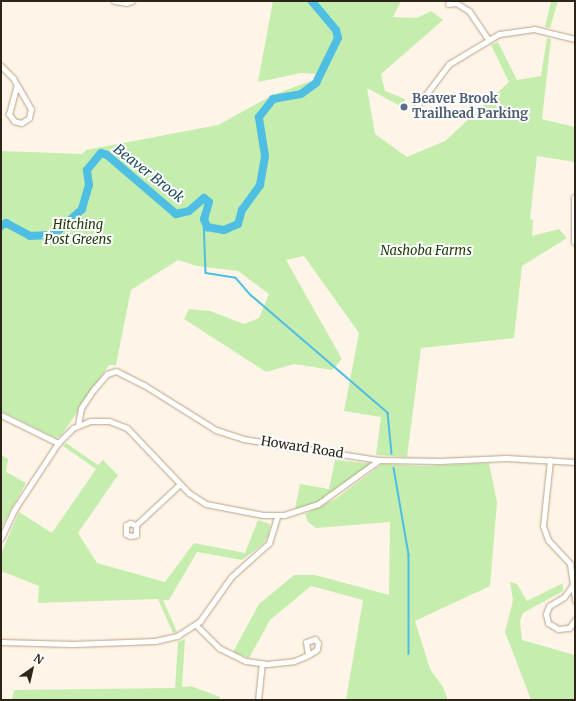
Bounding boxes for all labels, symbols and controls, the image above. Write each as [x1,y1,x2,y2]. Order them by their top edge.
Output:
place label: Beaver Brook Trailhead Parking [412,92,528,123]
marker: Beaver Brook Trailhead Parking [399,102,409,112]
water label: Beaver Brook [110,140,188,206]
park label: Hitching Post Greens [44,218,112,249]
park label: Nashoba Farms [380,243,472,259]
street label: Howard Road [259,434,345,462]
north arrow [12,649,52,689]
text: N [31,651,46,667]

